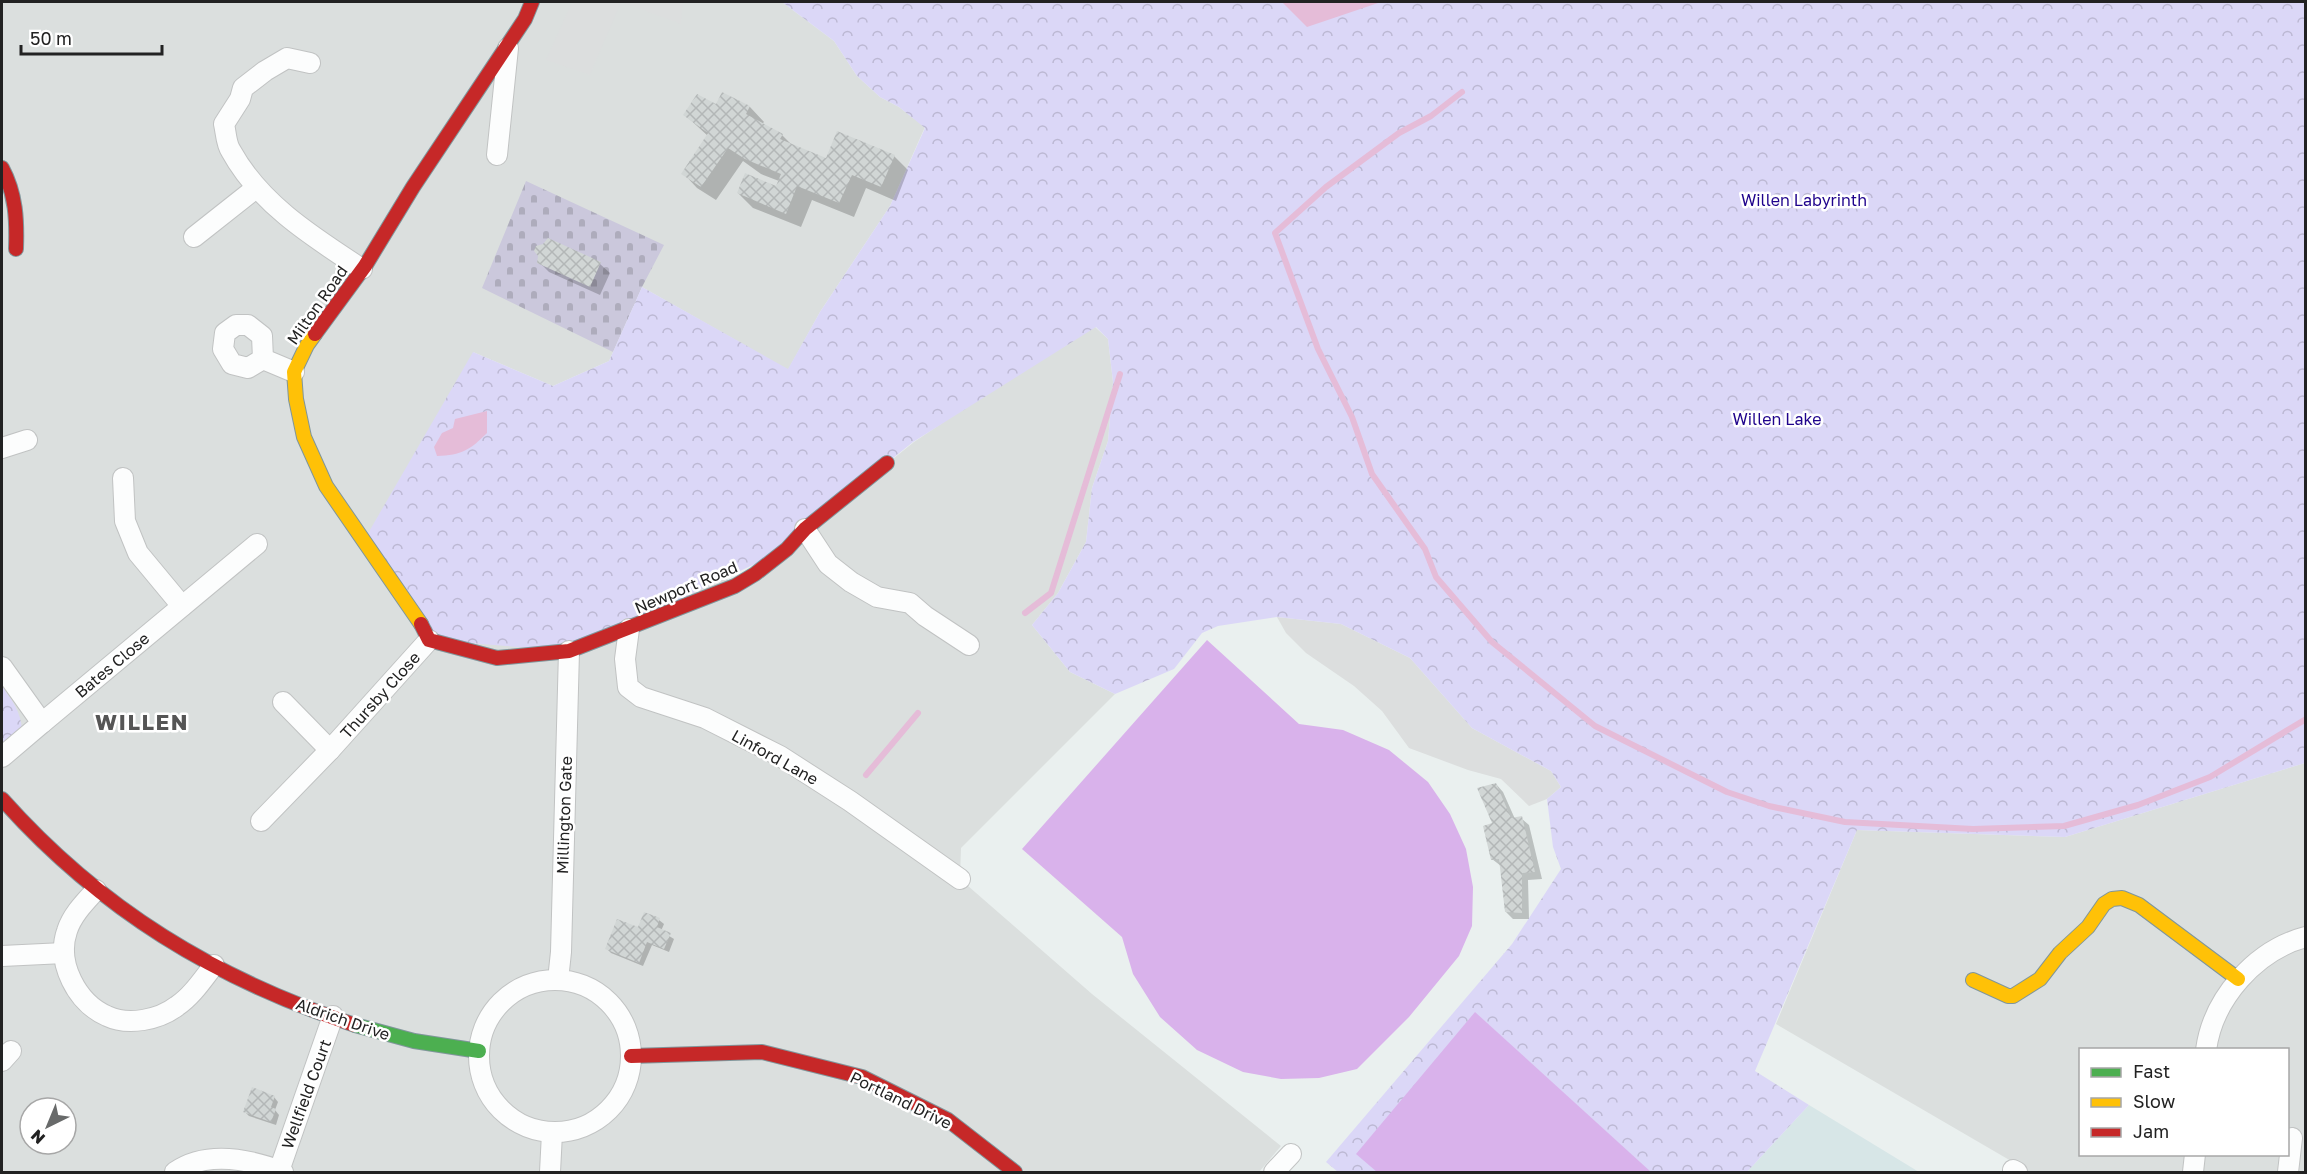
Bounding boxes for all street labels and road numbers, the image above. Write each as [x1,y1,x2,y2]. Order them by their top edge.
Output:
street label: Milton Road [282,262,352,348]
street label: Newport Road [632,556,740,618]
street label: Bates Close [71,628,153,702]
street label: Thursby Close [336,647,424,743]
street label: Linford Lane [728,725,822,789]
street label: Millington Gate [552,756,576,874]
street label: Aldrich Drive [293,994,393,1044]
street label: Wellfield Court [277,1036,335,1152]
street label: Portland Drive [847,1067,955,1133]

